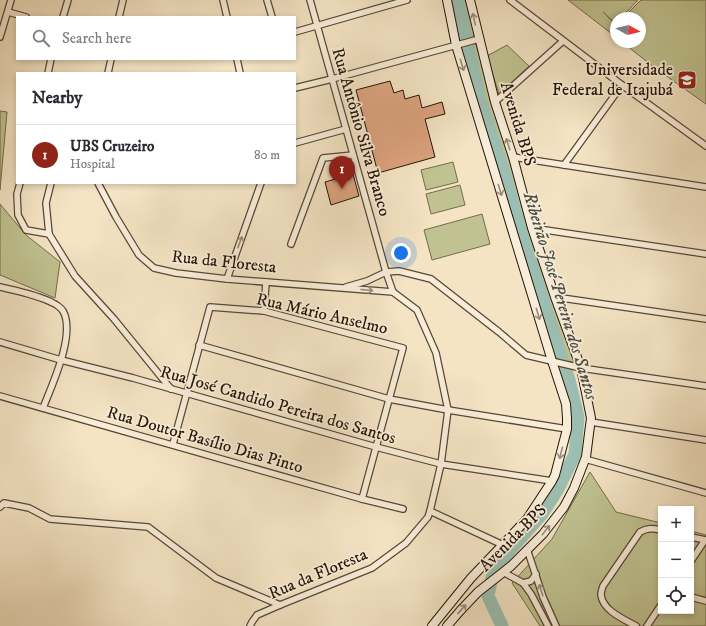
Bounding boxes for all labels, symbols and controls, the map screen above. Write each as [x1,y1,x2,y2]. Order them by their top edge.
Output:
one-way arrow [470,12,477,25]
north arrow [610,12,646,48]
search box [16,16,296,60]
icon: search [30,27,52,49]
text: Search here [62,29,131,48]
street label: Rua Antônio Silva Branco [326,45,396,219]
one-way arrow [459,58,466,71]
place label: Universidade Federal de Itajubá [552,59,674,101]
school or university icon: Universidade Federal de Itajubá [676,69,698,91]
street label: Avenida BPS [495,79,541,169]
text: Nearby [32,87,82,109]
text: UBS Cruzeiro [70,137,154,156]
one-way arrow [504,138,511,151]
text: 1 [43,147,47,163]
text: 80 m [254,147,280,163]
text: Hospital [70,156,115,172]
pin: 1 [329,156,355,189]
one-way arrow [497,183,504,196]
water label: Ribeirão José Pereira dos Santos [518,188,602,403]
one-way arrow [237,236,244,249]
your location [391,243,411,263]
street label: Rua da Floresta [171,246,278,279]
one-way arrow [360,287,373,294]
street label: Rua Mário Anselmo [254,288,390,340]
one-way arrow [535,307,542,320]
street label: Rua José Candido Pereira dos Santos [158,361,399,449]
street label: Rua Doutor Basílio Dias Pinto [104,401,306,479]
one-way arrow [557,446,564,459]
street label: Avenida BPS [474,499,552,577]
map controls [658,506,694,614]
button: + [658,506,694,542]
one-way arrow [541,524,550,535]
button: − [658,542,694,578]
street label: Rua da Floresta [265,543,371,605]
button: locate [658,578,694,614]
one-way arrow [537,584,544,597]
one-way arrow [457,604,467,614]

